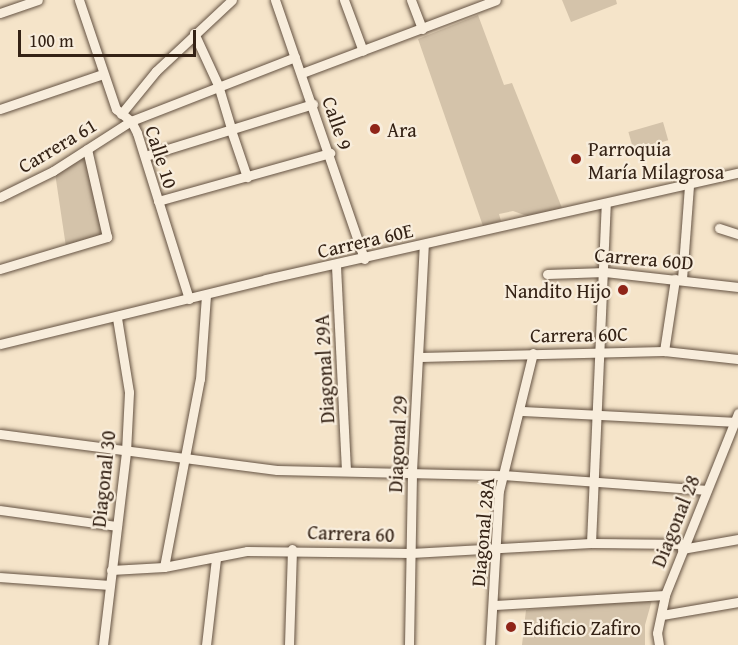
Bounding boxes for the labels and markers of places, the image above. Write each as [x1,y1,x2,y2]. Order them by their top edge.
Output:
place label: Ara [387,117,417,141]
marker: Ara [368,122,382,136]
place label: Parroquia María Milagrosa [588,136,724,183]
marker: Parroquia María Milagrosa [569,152,583,166]
place label: Nandito Hijo [505,278,611,302]
marker: Nandito Hijo [616,283,630,297]
place label: Edificio Zafiro [523,615,641,639]
marker: Edificio Zafiro [504,620,518,634]

